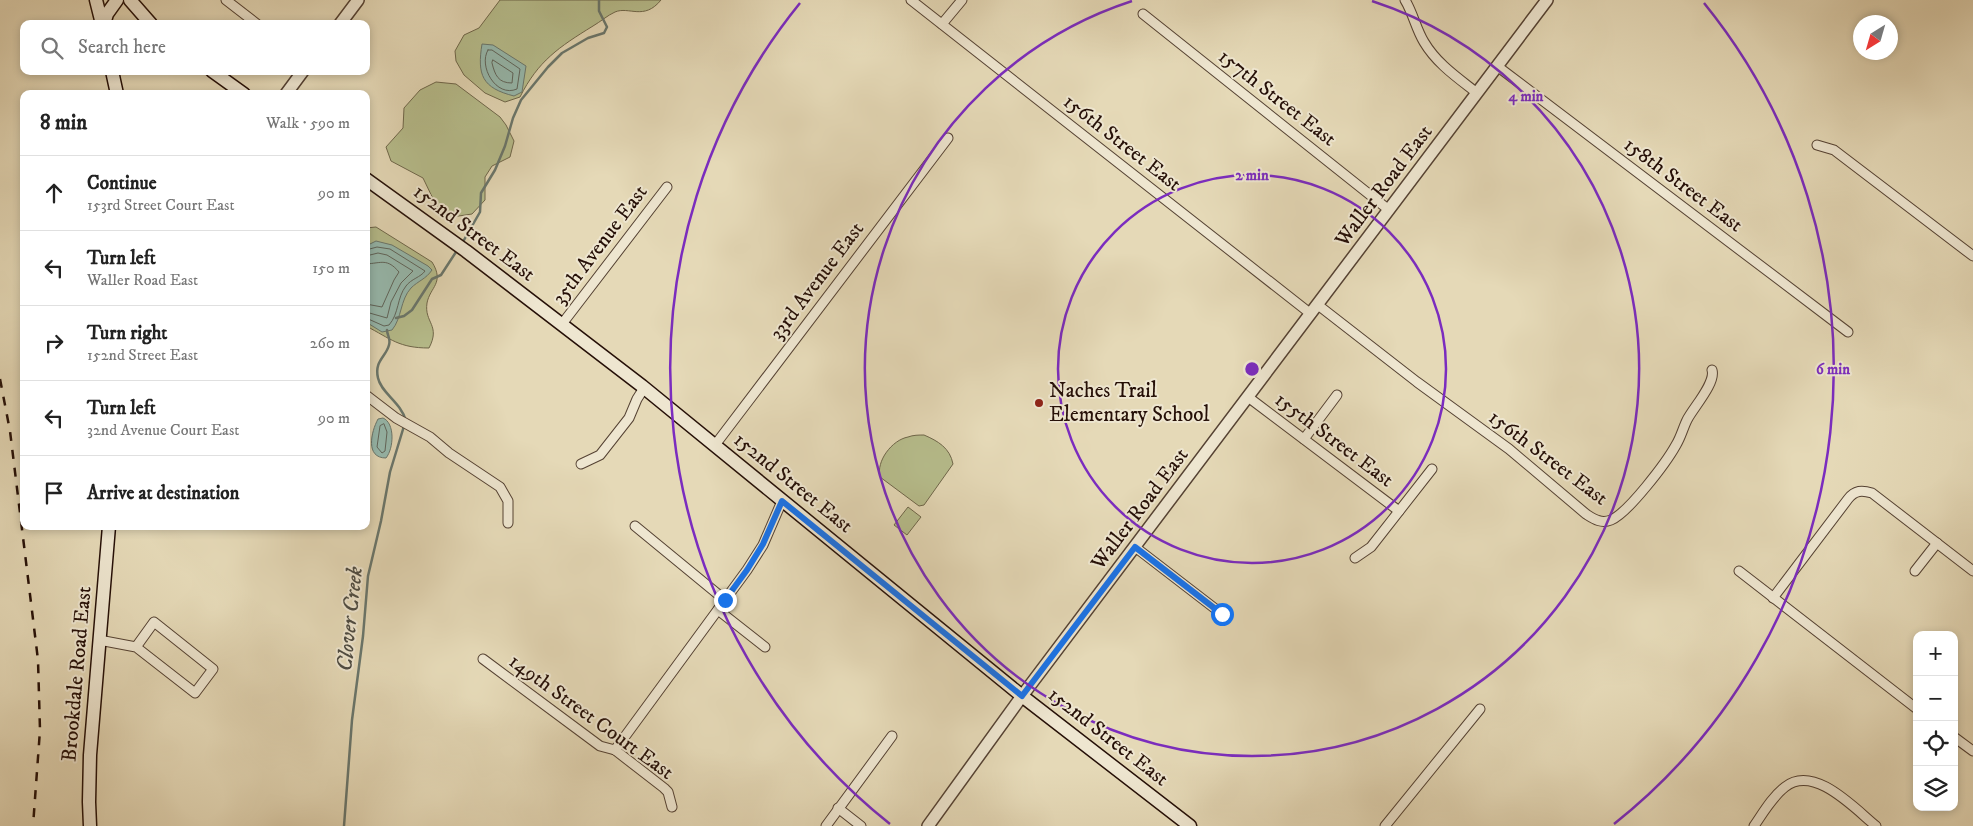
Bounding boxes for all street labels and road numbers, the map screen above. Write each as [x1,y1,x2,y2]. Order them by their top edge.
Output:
street label: 157th Street East [1213,44,1342,152]
street label: 156th Street East [1058,89,1187,197]
street label: Waller Road East [1329,120,1438,253]
street label: 158th Street East [1618,132,1748,238]
street label: 152nd Street East [408,179,540,287]
street label: 35th Avenue East [547,180,654,310]
street label: 33rd Avenue East [764,217,870,345]
street label: 155th Street East [1269,387,1399,493]
street label: 156th Street East [1483,405,1613,512]
street label: 152nd Street East [728,427,858,539]
street label: Waller Road East [1085,443,1194,576]
street label: Brookdale Road East [56,585,98,763]
street label: 149th Street Court East [503,648,679,786]
street label: 152nd Street East [1042,682,1174,792]

